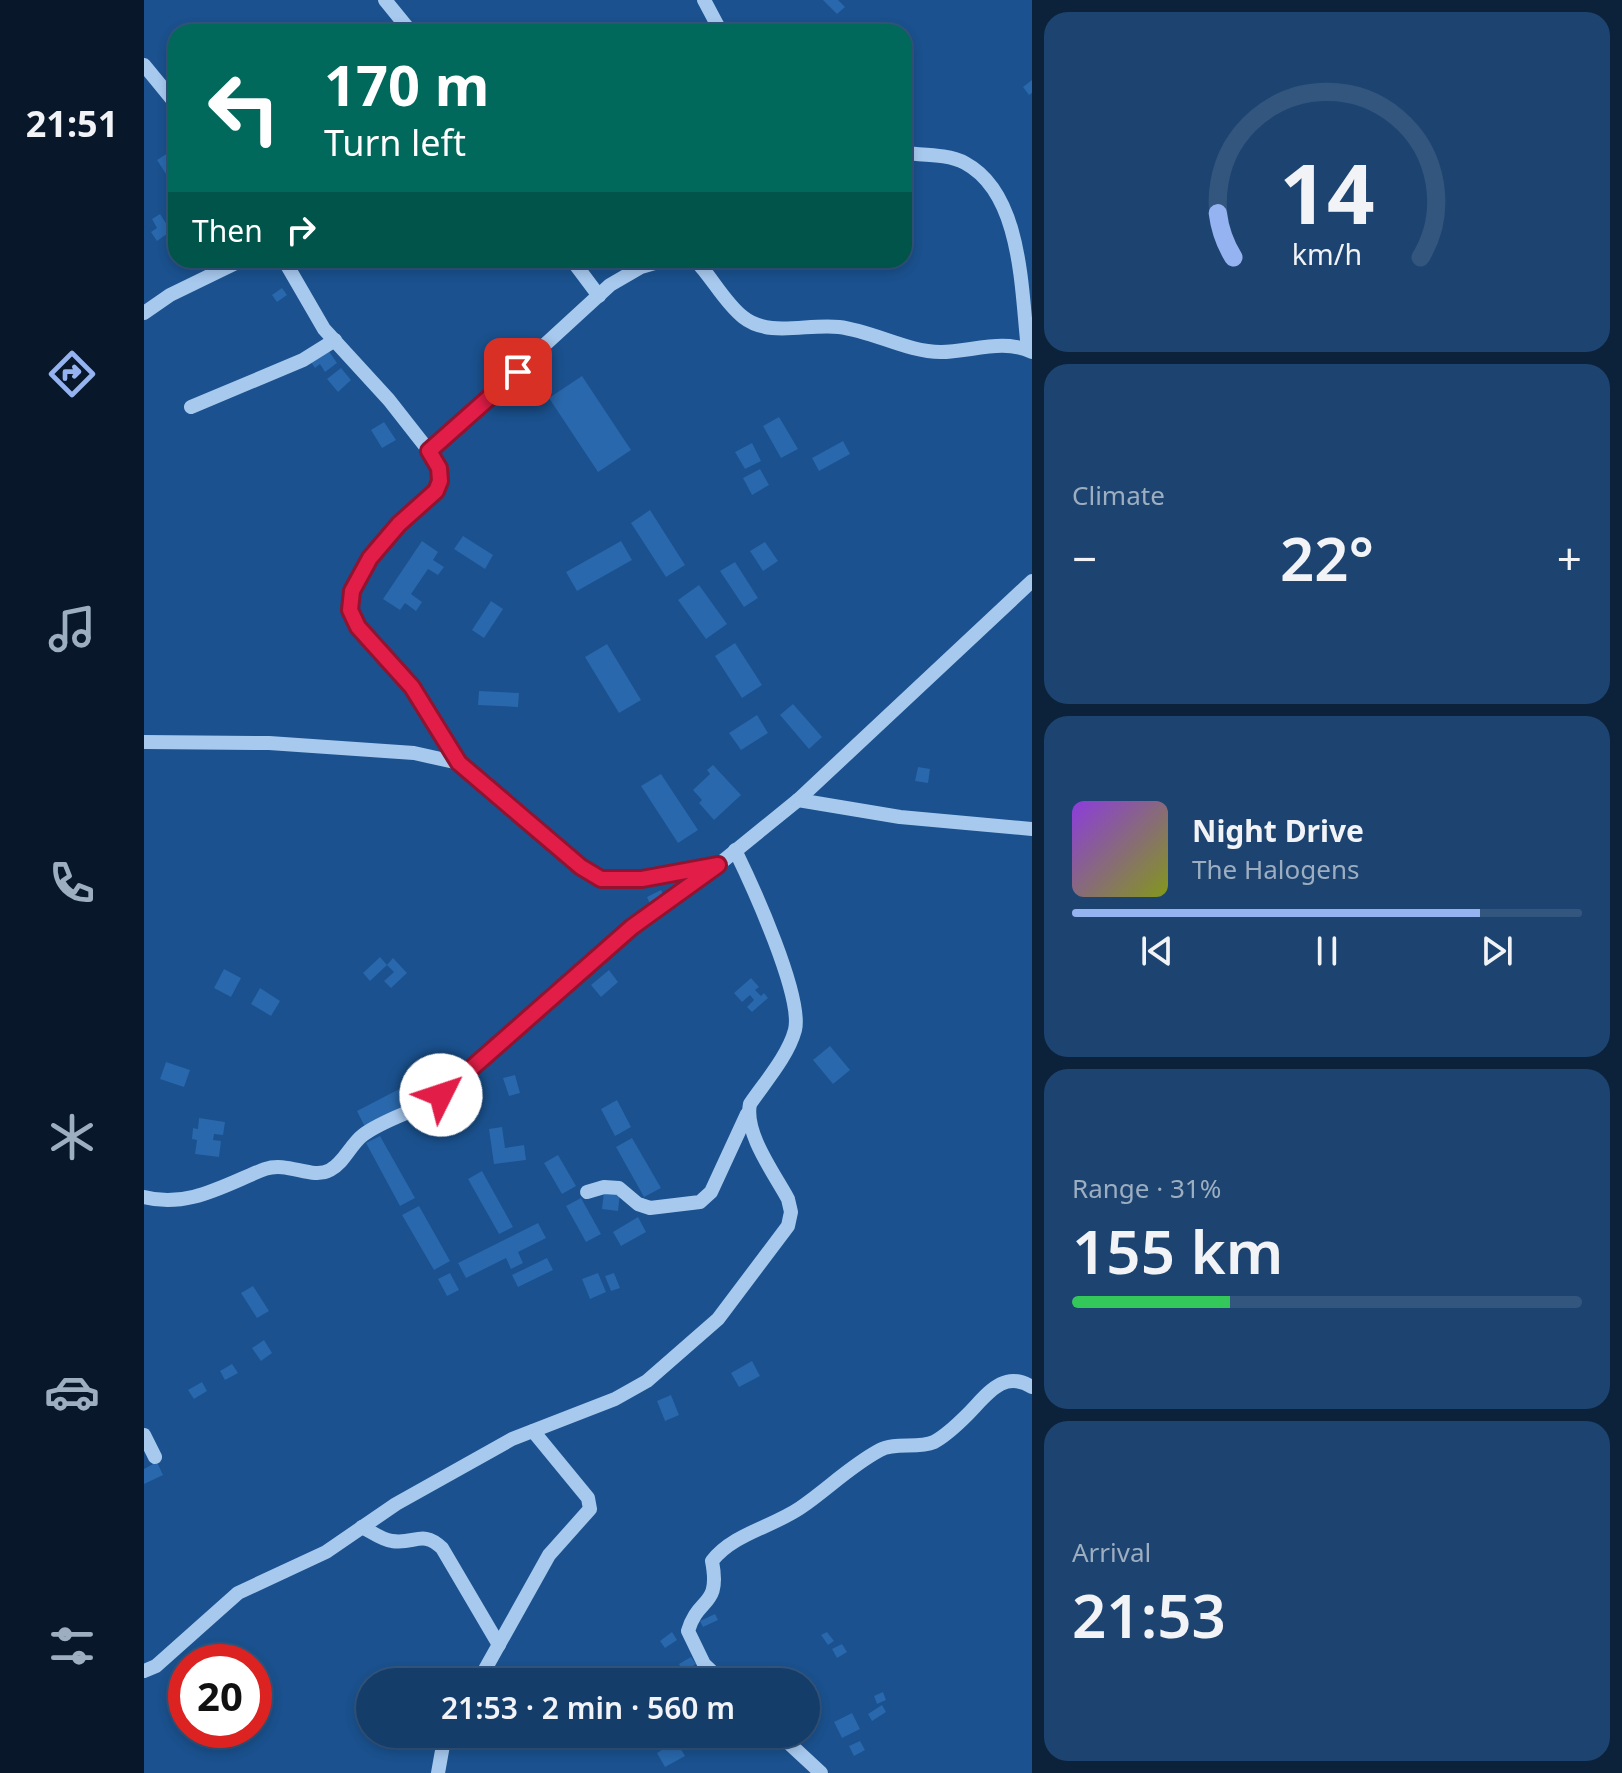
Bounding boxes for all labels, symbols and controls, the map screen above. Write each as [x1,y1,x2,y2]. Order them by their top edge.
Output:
text: 170 m [324,46,489,122]
icon: left [192,56,296,160]
text: 21:51 [26,99,118,148]
text: Turn left [324,118,466,167]
text: 14 [1279,135,1375,248]
icon: right [279,208,323,252]
text: Then [192,210,263,251]
text: km/h [1292,234,1362,273]
pin [484,338,552,406]
icon: directions [44,346,100,402]
icon: arrive [496,350,540,394]
text: Climate [1072,477,1165,513]
text: 22° [1280,517,1374,599]
text: − [1072,528,1097,588]
text: + [1557,528,1582,588]
icon: music [44,601,100,657]
text: Night Drive [1192,810,1364,851]
text: The Halogens [1192,851,1359,887]
icon: phone [44,855,100,911]
icon: previous [1135,929,1179,973]
icon: pause [1305,929,1349,973]
icon: next [1475,929,1519,973]
position arrow [399,1053,483,1137]
icon: climate [44,1109,100,1165]
text: Range · 31% [1072,1170,1221,1206]
text: 155 km [1072,1210,1283,1292]
icon: car [44,1364,100,1420]
text: Arrival [1072,1534,1151,1570]
text: 21:53 [1072,1574,1226,1656]
icon: filters [44,1618,100,1674]
speed limit sign: 20 [168,1644,272,1748]
text: 21:53 · 2 min · 560 m [441,1687,735,1728]

